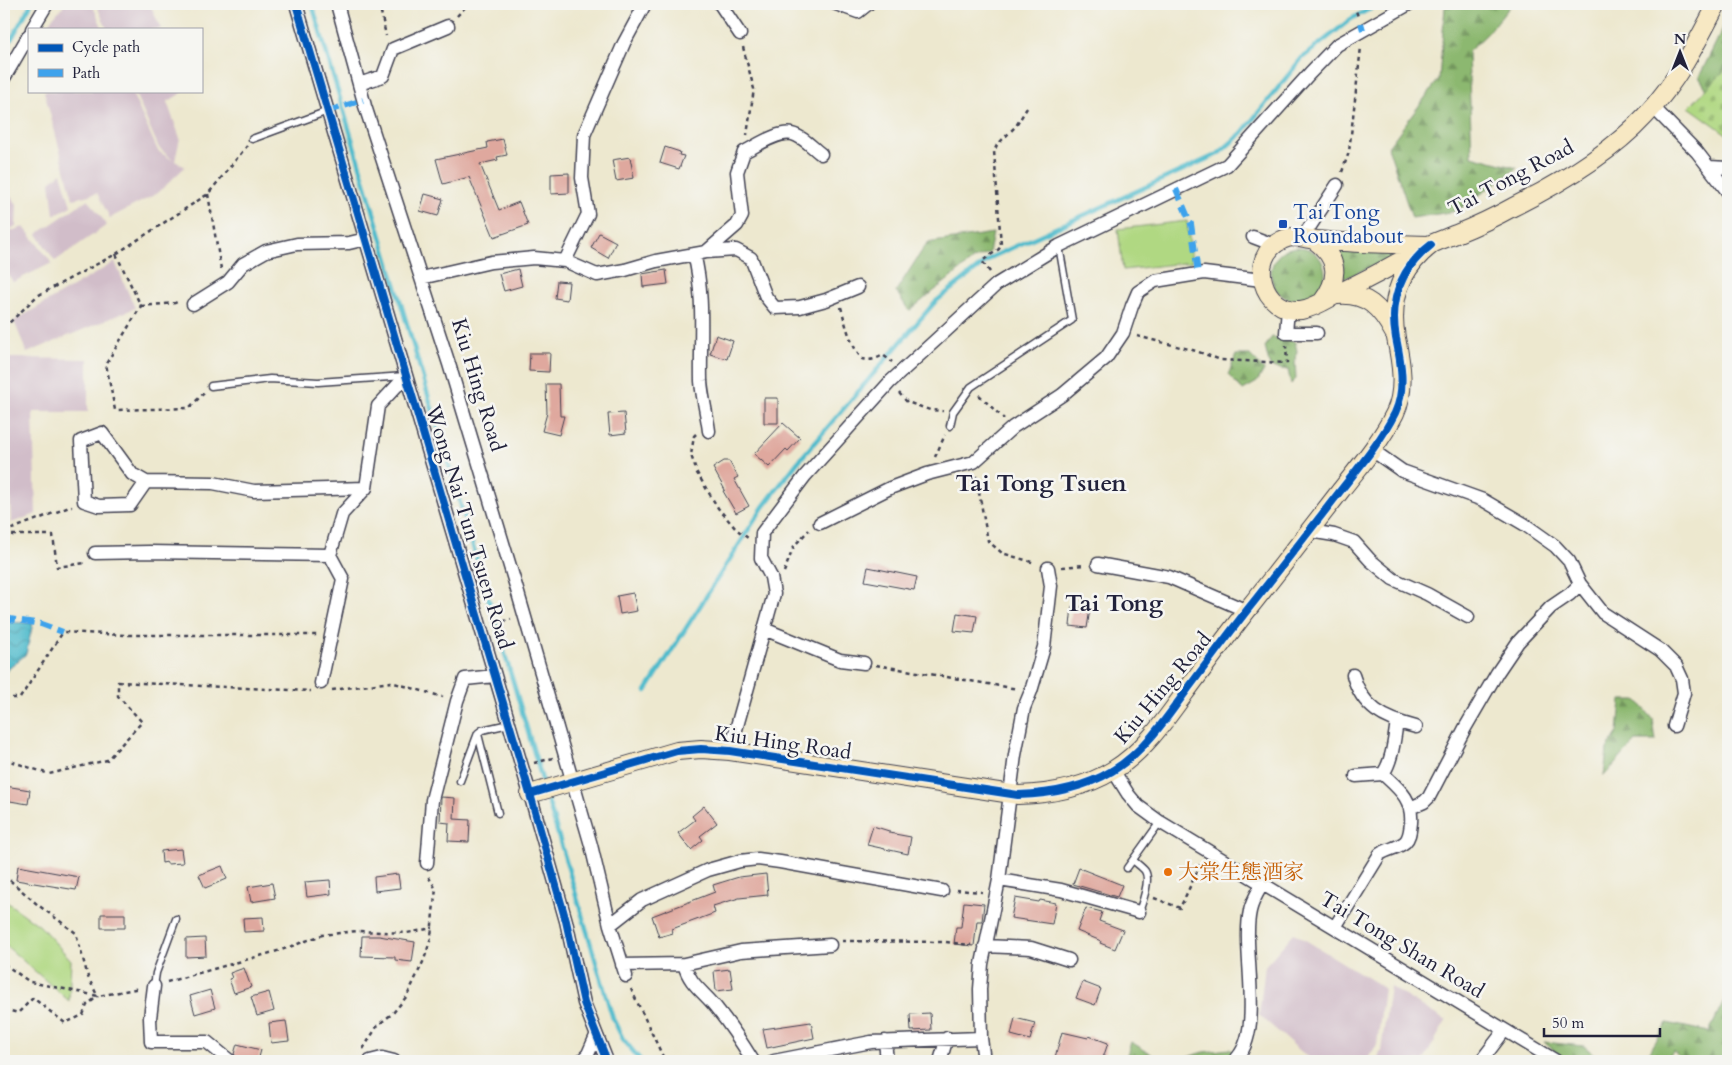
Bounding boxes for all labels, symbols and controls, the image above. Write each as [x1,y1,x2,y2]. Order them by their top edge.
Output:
legend [28,28,202,92]
north arrow [1654,28,1704,78]
text: N [1674,30,1686,49]
text: Cycle path [72,37,141,57]
text: Path [72,63,101,83]
street label: Tai Tong Road [1443,133,1579,223]
place label: Tai Tong Roundabout [1293,198,1404,251]
marker: Tai Tong Roundabout [1277,218,1289,230]
street label: Kiu Hing Road [444,315,512,455]
street label: Wong Nai Tun Tsuen Road [418,400,520,653]
district label: Tai Tong Tsuen [955,467,1127,500]
district label: Tai Tong [1065,587,1164,620]
street label: Kiu Hing Road [1108,626,1218,750]
street label: Kiu Hing Road [713,719,853,767]
place label: 大棠生態酒家 [1178,858,1304,887]
marker: 大棠生態酒家 [1162,866,1174,878]
street label: Tai Tong Shan Road [1314,884,1490,1006]
scale bar [1544,1005,1661,1037]
text: 50 m [1552,1013,1584,1033]

